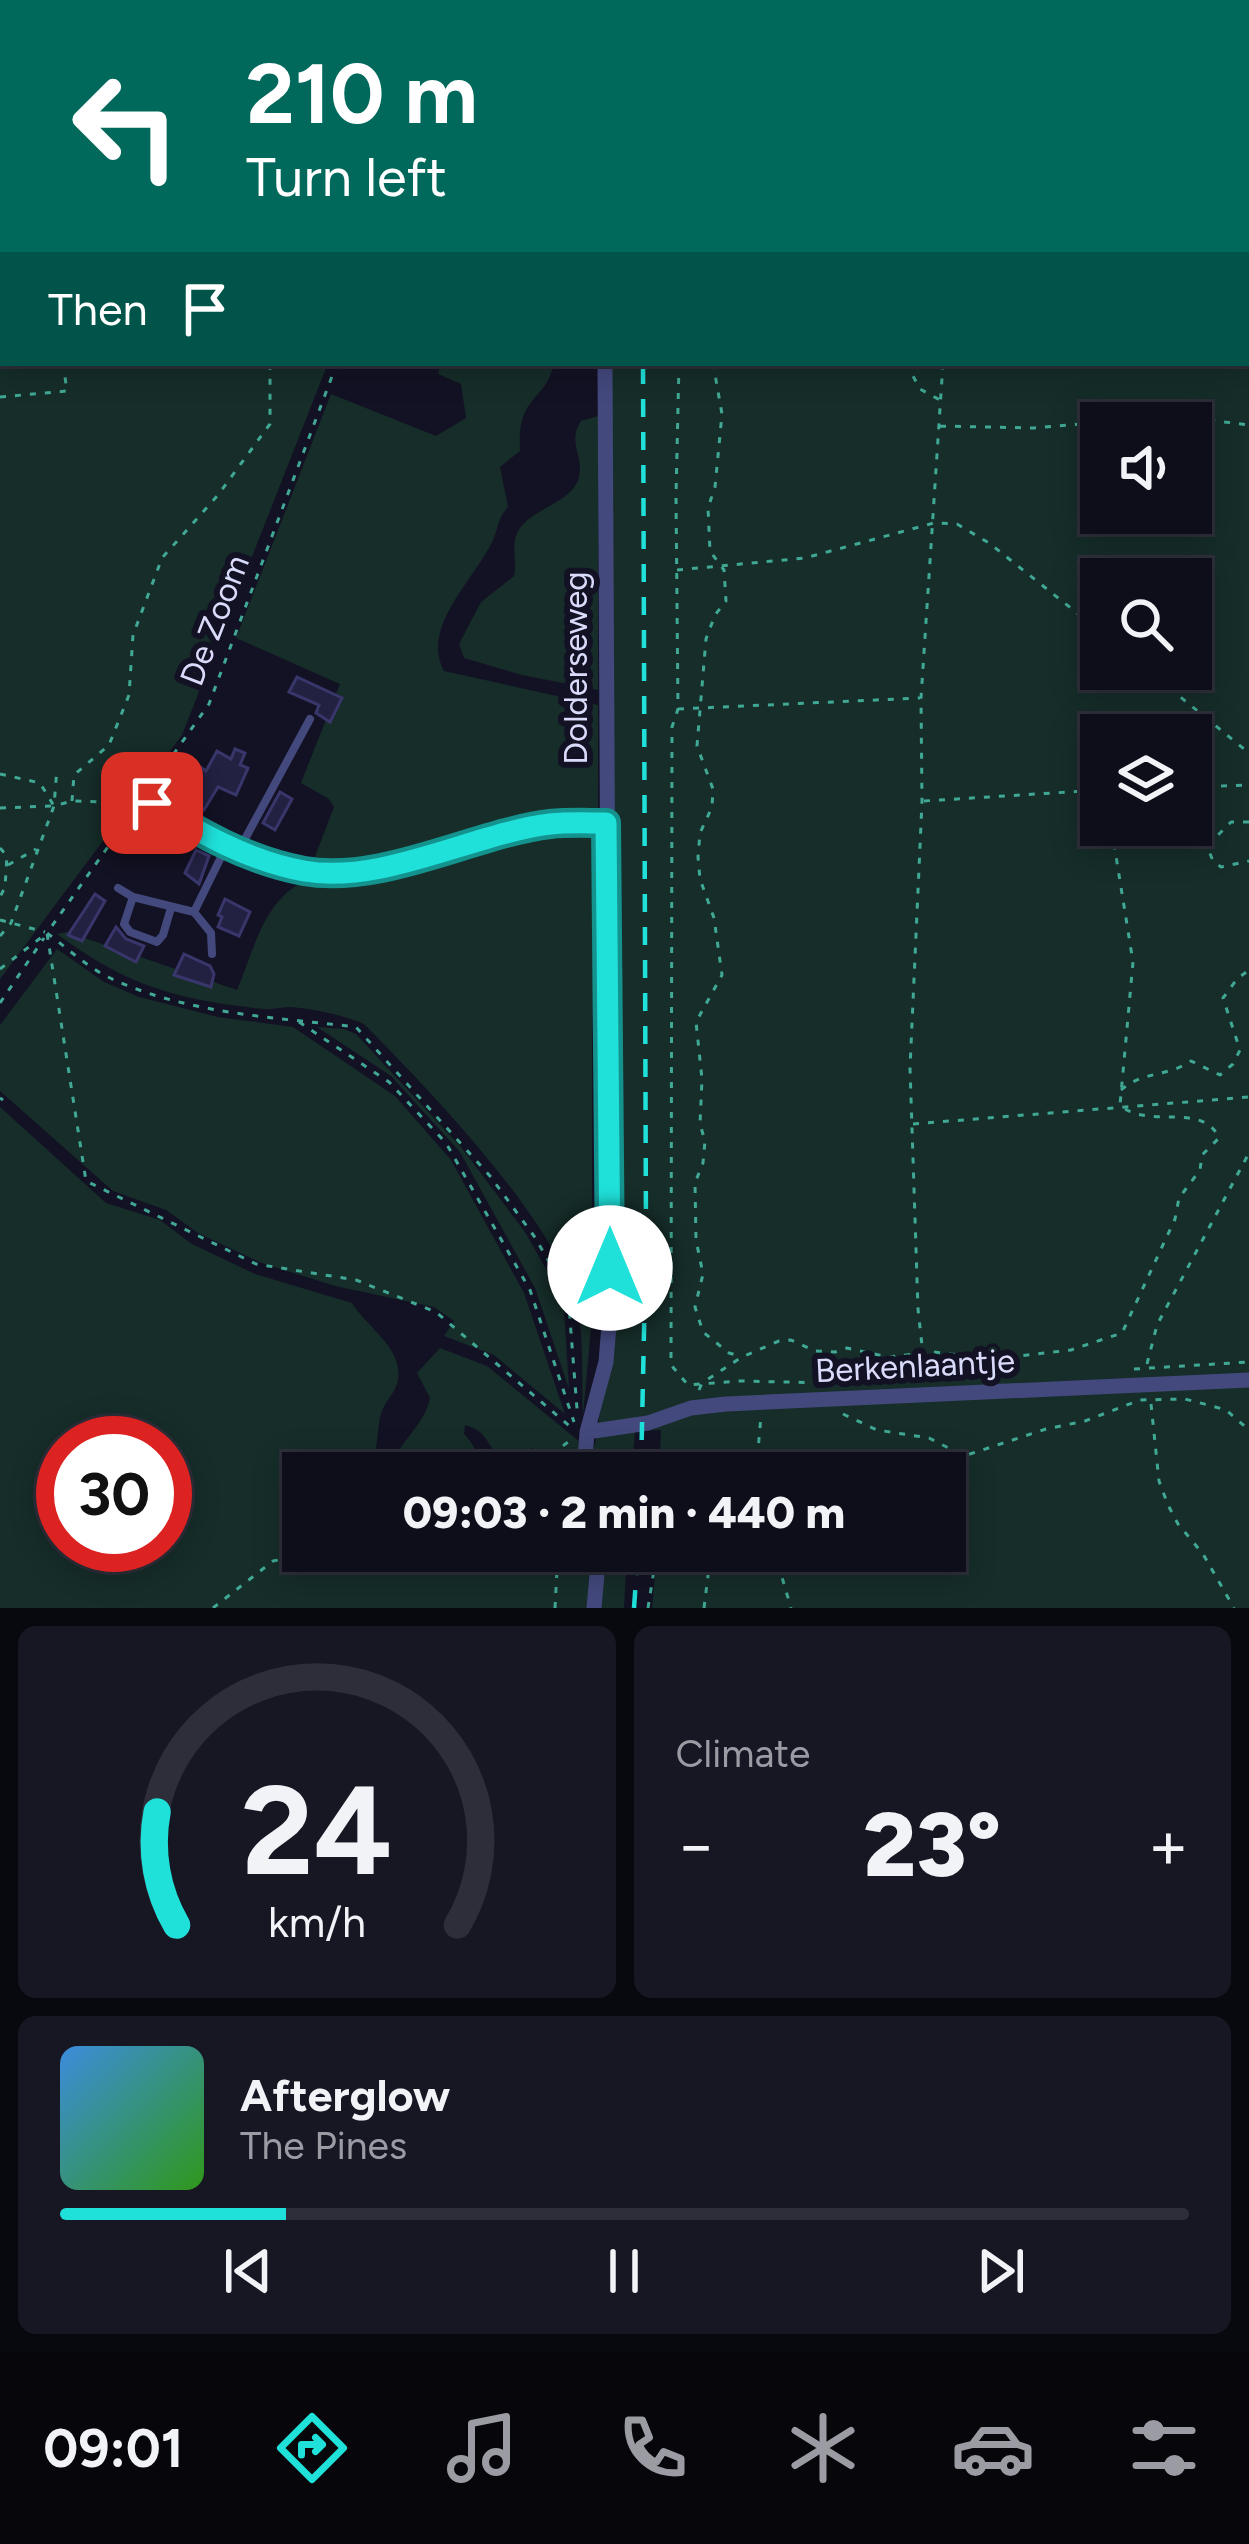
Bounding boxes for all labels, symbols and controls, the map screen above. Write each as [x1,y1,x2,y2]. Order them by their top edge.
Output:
text: 210 m [246,43,478,144]
icon: left [48,48,204,204]
text: Turn left [246,145,447,210]
icon: arrive [172,276,238,342]
text: Then [48,282,148,336]
map controls [1080,402,1212,846]
button: sound [1080,402,1212,534]
street label: De Zoom [172,550,257,691]
button: search [1080,558,1212,690]
street label: Dolderseweg [556,571,595,765]
button: layers [1080,714,1212,846]
pin [101,752,203,854]
icon: arrive [119,770,185,836]
position arrow [547,1205,673,1331]
street label: Berkenlaantje [814,1341,1016,1390]
speed limit sign: 30 [36,1416,192,1572]
text: 09:03 · 2 min · 440 m [403,1485,845,1539]
text: Climate [676,1730,810,1777]
text: 24 [241,1755,392,1905]
text: 23° [863,1790,1001,1899]
text: − [676,1805,717,1885]
text: + [1148,1805,1189,1885]
text: km/h [268,1896,366,1948]
text: Afterglow [240,2068,450,2122]
text: The Pines [240,2122,407,2169]
icon: previous [215,2238,281,2304]
icon: pause [591,2238,657,2304]
icon: next [968,2238,1034,2304]
icon: directions [270,2406,354,2490]
icon: music [440,2406,524,2490]
icon: phone [611,2406,695,2490]
icon: climate [781,2406,865,2490]
icon: car [951,2406,1035,2490]
icon: filters [1122,2406,1206,2490]
text: 09:01 [43,2416,184,2481]

